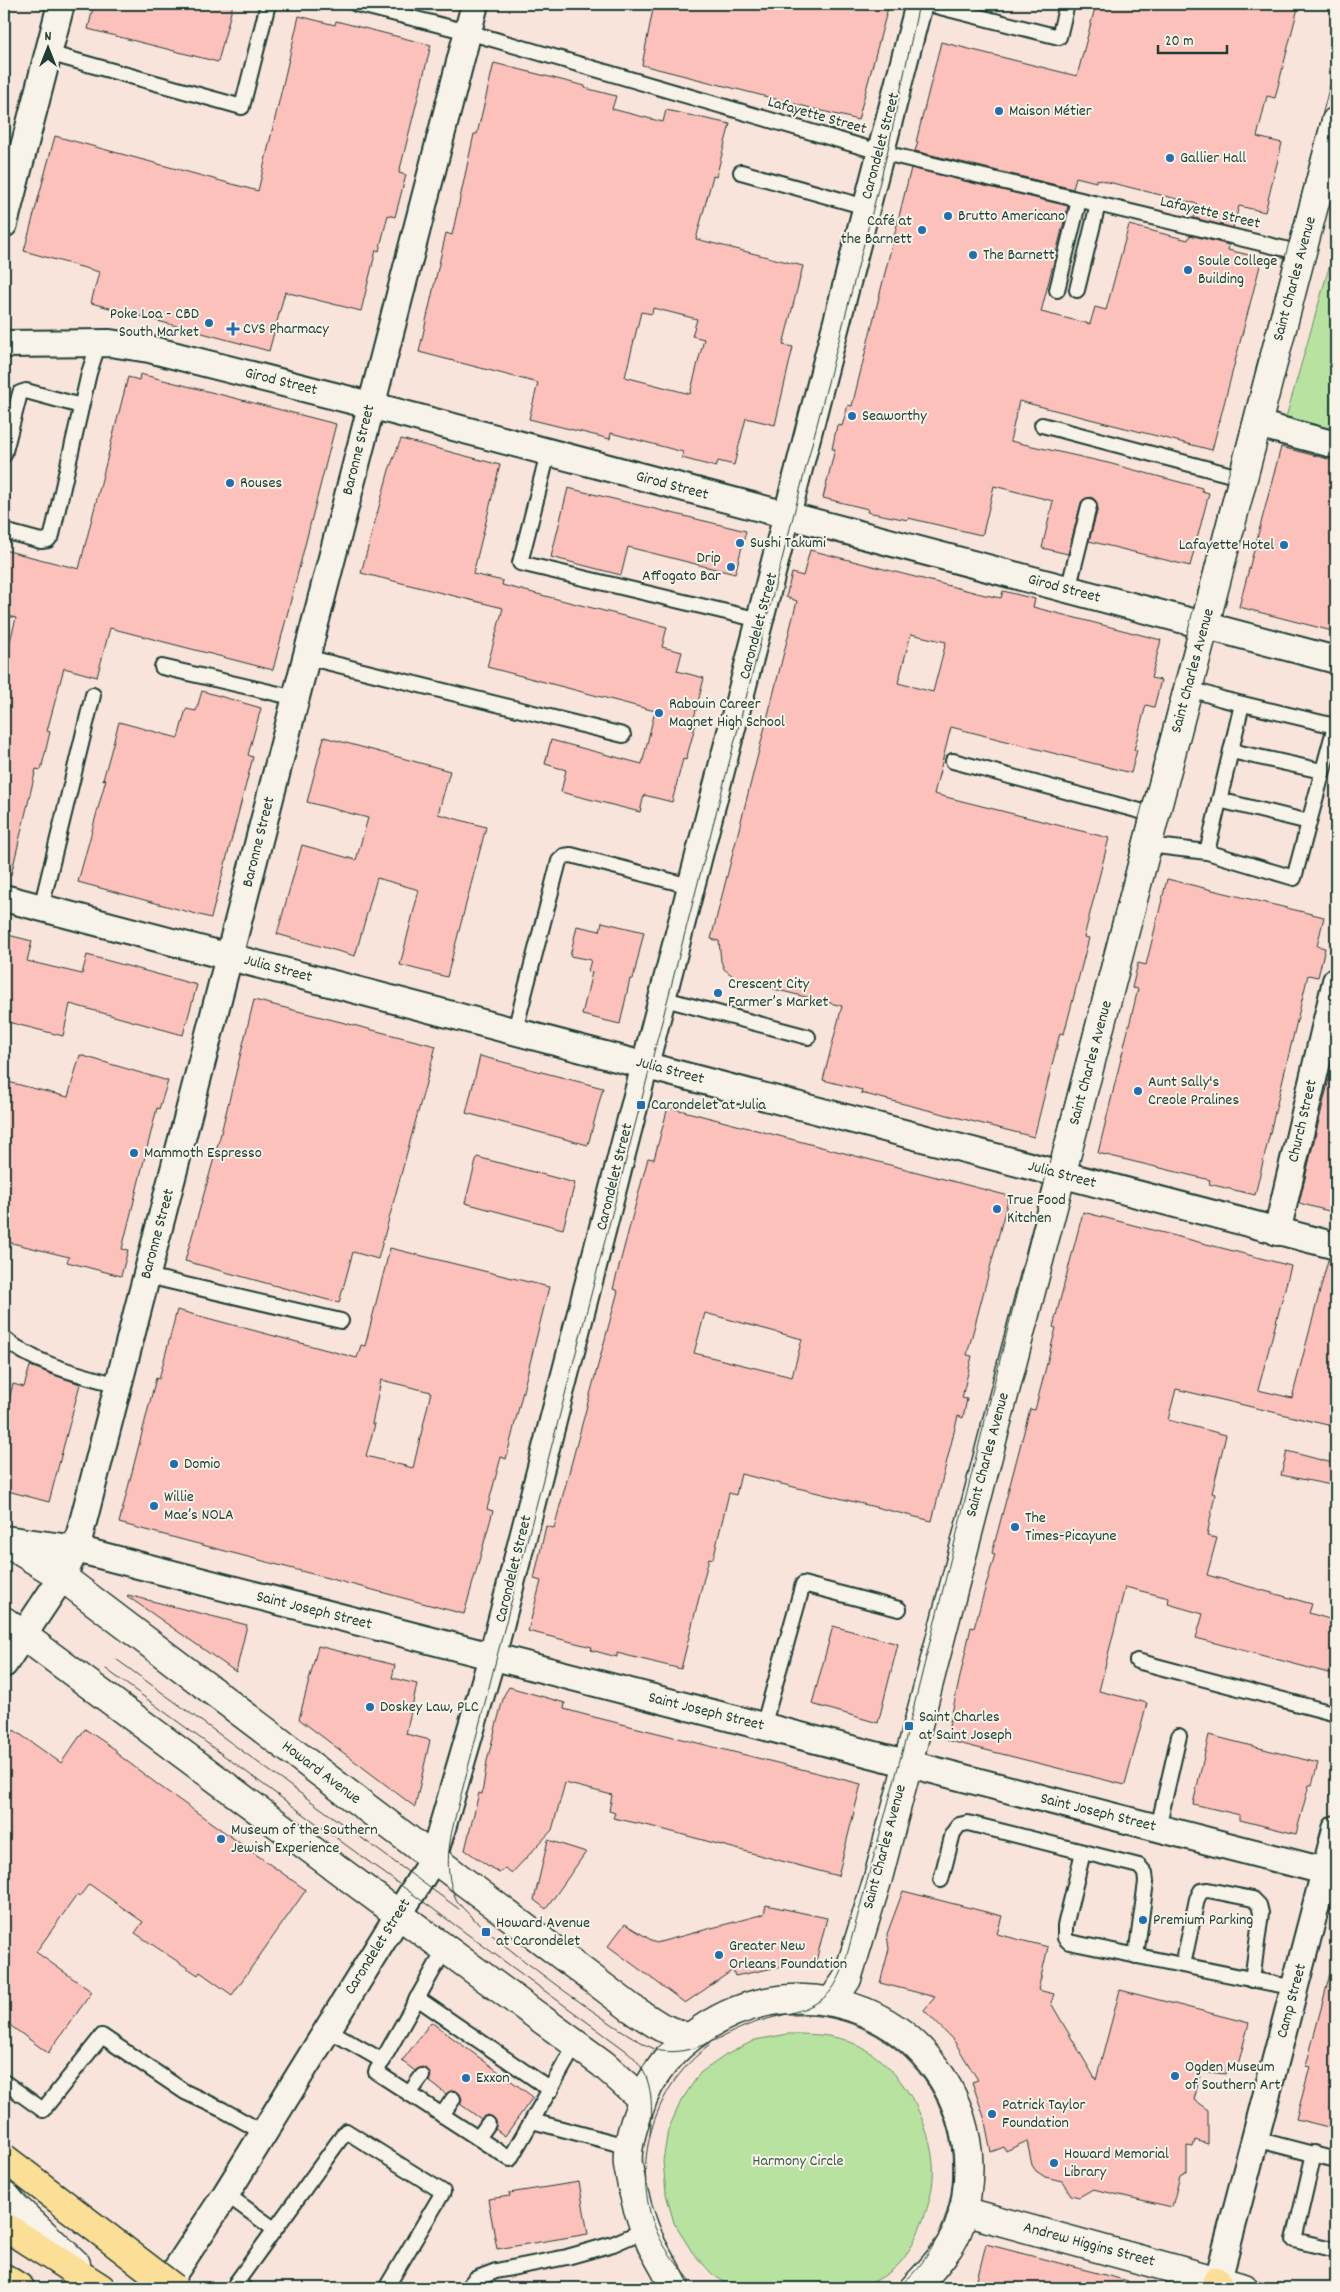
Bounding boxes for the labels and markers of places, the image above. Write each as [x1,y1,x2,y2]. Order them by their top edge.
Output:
place label: Maison Métier [1009,100,1092,123]
marker: Maison Métier [993,105,1005,117]
place label: Gallier Hall [1180,147,1246,170]
marker: Gallier Hall [1164,152,1176,164]
place label: Brutto Americano [958,205,1065,228]
place label: Café at the Barnett [841,210,912,251]
marker: Brutto Americano [942,210,954,222]
marker: Café at the Barnett [916,224,928,236]
place label: The Barnett [983,244,1055,267]
marker: The Barnett [967,249,979,261]
place label: Soule College Building [1198,250,1277,291]
marker: Soule College Building [1182,264,1194,276]
place label: Poke Loa - CBD South Market [110,303,199,344]
marker: Poke Loa - CBD South Market [203,317,215,329]
place label: CVS Pharmacy [243,318,329,341]
marker: CVS Pharmacy [227,323,239,335]
place label: Seaworthy [862,405,927,428]
marker: Seaworthy [846,410,858,422]
place label: Rouses [240,472,283,495]
marker: Rouses [224,477,236,489]
place label: Sushi Takumi [750,532,826,555]
place label: Lafayette Hotel [1179,534,1274,557]
marker: Sushi Takumi [734,537,746,549]
marker: Lafayette Hotel [1278,539,1290,551]
place label: Drip Affogato Bar [642,547,721,588]
marker: Drip Affogato Bar [725,561,737,573]
place label: Rabouin Career Magnet High School [669,693,785,734]
marker: Rabouin Career Magnet High School [653,707,665,719]
place label: Crescent City Farmer’s Market [728,973,829,1014]
marker: Crescent City Farmer’s Market [712,987,724,999]
place label: Aunt Sally's Creole Pralines [1148,1071,1239,1112]
marker: Aunt Sally's Creole Pralines [1132,1085,1144,1097]
place label: Carondelet at Julia [651,1094,766,1117]
marker: Carondelet at Julia [635,1099,647,1111]
place label: Mammoth Espresso [144,1142,262,1165]
marker: Mammoth Espresso [128,1147,140,1159]
place label: True Food Kitchen [1007,1189,1066,1230]
marker: True Food Kitchen [991,1203,1003,1215]
place label: Domio [184,1453,220,1476]
marker: Domio [168,1458,180,1470]
place label: Willie Mae’s NOLA [164,1486,234,1527]
marker: Willie Mae’s NOLA [148,1500,160,1512]
place label: The Times-Picayune [1025,1507,1117,1548]
marker: The Times-Picayune [1009,1521,1021,1533]
place label: Doskey Law, PLC [380,1696,479,1719]
marker: Doskey Law, PLC [364,1701,376,1713]
place label: Saint Charles at Saint Joseph [919,1706,1012,1747]
marker: Saint Charles at Saint Joseph [903,1720,915,1732]
place label: Museum of the Southern Jewish Experience [231,1819,378,1860]
marker: Museum of the Southern Jewish Experience [215,1833,227,1845]
place label: Premium Parking [1153,1909,1253,1932]
place label: Howard Avenue at Carondelet [496,1912,590,1953]
marker: Premium Parking [1137,1914,1149,1926]
marker: Howard Avenue at Carondelet [480,1926,492,1938]
place label: Greater New Orleans Foundation [729,1935,847,1976]
marker: Greater New Orleans Foundation [713,1949,725,1961]
place label: Ogden Museum of Southern Art [1185,2056,1280,2097]
place label: Exxon [476,2067,510,2090]
marker: Ogden Museum of Southern Art [1169,2070,1181,2082]
marker: Exxon [460,2072,472,2084]
place label: Patrick Taylor Foundation [1002,2094,1086,2135]
marker: Patrick Taylor Foundation [986,2108,998,2120]
place label: Howard Memorial Library [1064,2143,1169,2184]
marker: Howard Memorial Library [1048,2157,1060,2169]

